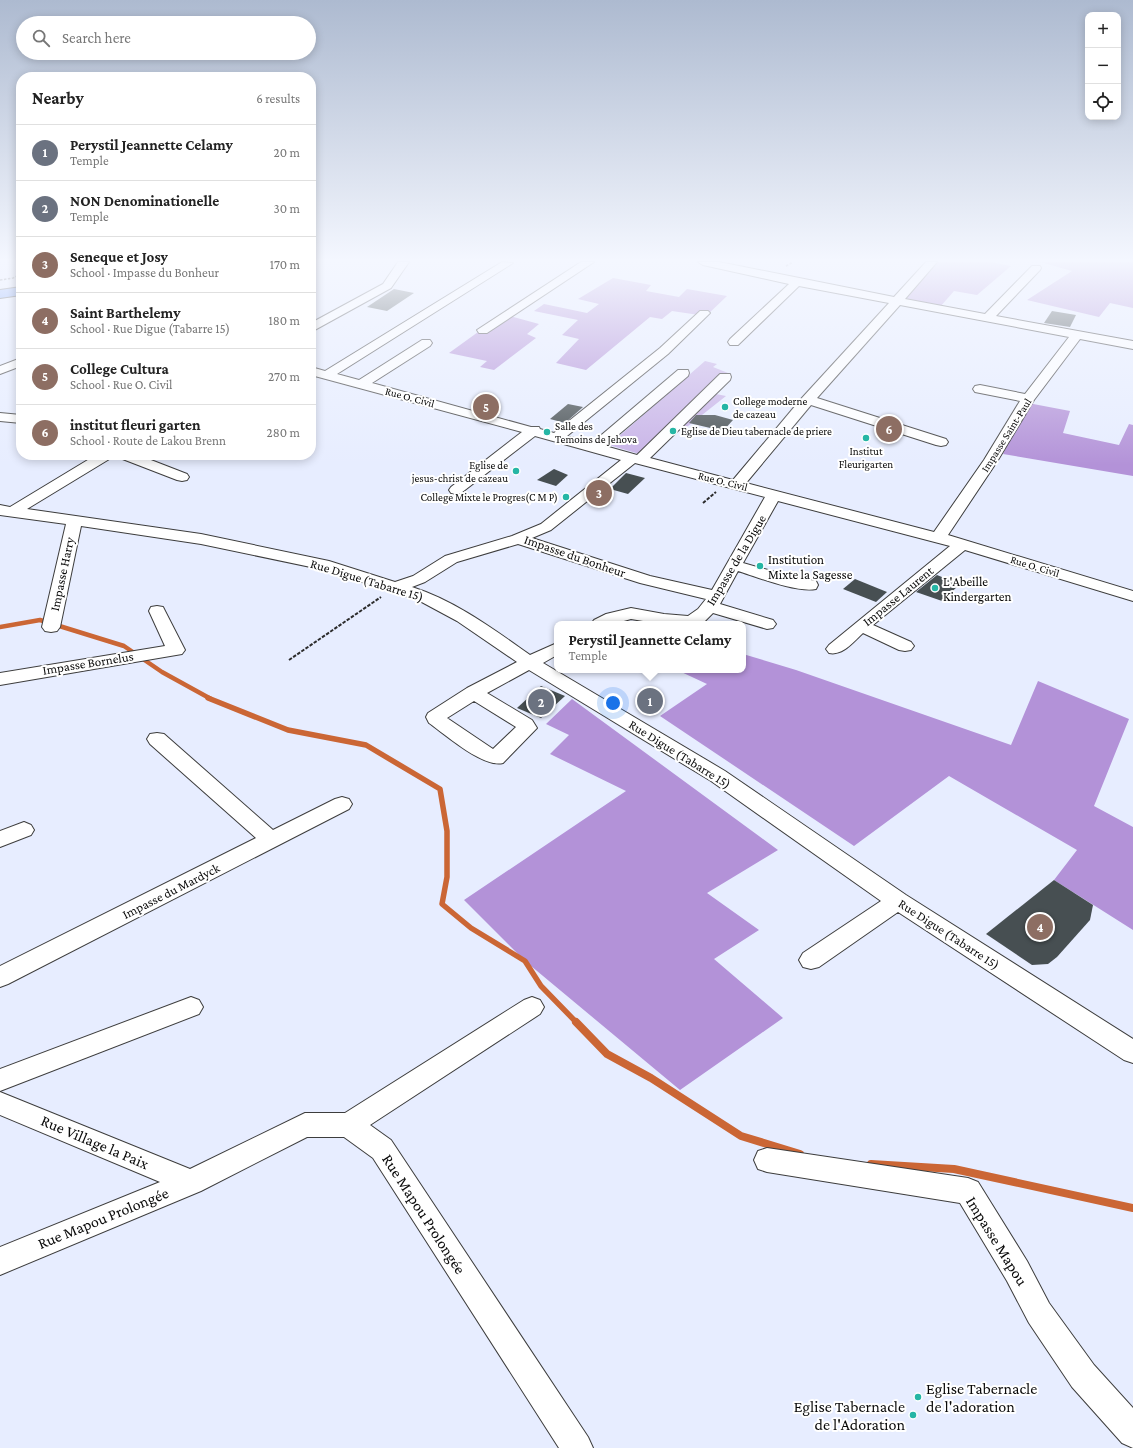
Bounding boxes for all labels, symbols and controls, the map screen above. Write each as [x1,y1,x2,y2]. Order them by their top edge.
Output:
map controls [1085,12,1121,120]
button: + [1085,12,1121,48]
search box [16,16,316,60]
icon: search [30,27,52,49]
text: Search here [62,30,131,46]
button: − [1085,48,1121,84]
button: locate [1085,84,1121,120]
text: Nearby [32,89,84,108]
text: 6 results [256,91,300,106]
text: Perystil Jeannette Celamy [70,137,233,153]
text: 1 [43,145,47,160]
text: 20 m [274,145,300,160]
text: Temple [70,153,109,168]
text: NON Denominationelle [70,193,219,209]
text: 2 [42,201,48,216]
text: 30 m [274,201,300,216]
text: Temple [70,209,109,224]
text: Seneque et Josy [70,249,168,265]
text: 3 [42,257,48,272]
text: 170 m [270,257,300,272]
text: School · Impasse du Bonheur [70,265,219,280]
text: Saint Barthelemy [70,305,180,321]
text: 4 [41,313,49,328]
text: 180 m [268,313,300,328]
text: School · Rue Digue (Tabarre 15) [70,321,230,336]
text: College Cultura [70,361,169,377]
text: 5 [42,369,48,384]
text: 270 m [268,369,300,384]
text: School · Rue O. Civil [70,377,173,392]
street label: Rue O. Civil [384,385,436,409]
pin: 5 [473,392,499,422]
place label: College moderne de cazeau [733,395,807,420]
street label: Impasse Saint-Paul [979,396,1034,474]
marker: College moderne de cazeau [720,402,730,412]
pin: 6 [876,414,902,444]
text: institut fleuri garten [70,417,201,433]
place label: Salle des Temoins de Jehova [555,420,637,446]
text: 6 [41,425,49,440]
text: 280 m [267,425,300,440]
place label: Eglise de Dieu tabernacle de priere [681,425,832,438]
marker: Eglise de Dieu tabernacle de priere [668,426,678,436]
marker: Salle des Temoins de Jehova [542,427,552,437]
text: School · Route de Lakou Brenn [70,433,226,448]
marker: Institut Fleurigarten [861,433,871,443]
place label: Institut Fleurigarten [839,445,893,471]
place label: Eglise de jesus-christ de cazeau [411,459,508,485]
marker: Eglise de jesus-christ de cazeau [511,466,521,476]
street label: Rue O. Civil [697,469,749,493]
pin: 3 [586,478,612,508]
place label: College Mixte le Progres(C M P) [420,491,558,504]
marker: College Mixte le Progres(C M P) [561,492,571,502]
street label: Impasse de la Digue [703,512,769,608]
street label: Impasse du Bonheur [522,532,628,581]
street label: Impasse Harry [47,535,77,612]
place label: Institution Mixte la Sagesse [768,552,853,582]
street label: Rue O. Civil [1009,553,1061,579]
street label: Rue Digue (Tabarre 15) [308,556,425,605]
marker: Institution Mixte la Sagesse [755,561,765,571]
street label: Impasse Laurent [860,563,937,629]
place label: L'Abeille Kindergarten [943,574,1012,604]
marker: L'Abeille Kindergarten [930,583,940,593]
popup [554,621,746,673]
text: Perystil Jeannette Celamy [569,632,731,648]
street label: Impasse Bornelus [41,648,135,678]
text: Temple [569,648,607,663]
pin: 1 [637,686,663,716]
pin: 2 [528,687,554,717]
your location [603,693,623,713]
street label: Rue Digue (Tabarre 15) [626,717,734,792]
street label: Impasse du Mardyck [120,860,223,922]
street label: Rue Digue (Tabarre 15) [895,896,1002,973]
pin: 4 [1027,912,1053,942]
street label: Rue Village la Paix [38,1112,152,1173]
street label: Rue Mapou Prolongée [378,1151,469,1278]
street label: Rue Mapou Prolongée [35,1184,171,1253]
street label: Impasse Mapou [962,1193,1031,1290]
place label: Eglise Tabernacle de l'adoration [926,1380,1037,1415]
marker: Eglise Tabernacle de l'adoration [913,1392,923,1402]
place label: Eglise Tabernacle de l'Adoration [794,1398,905,1433]
marker: Eglise Tabernacle de l'Adoration [908,1410,918,1420]

